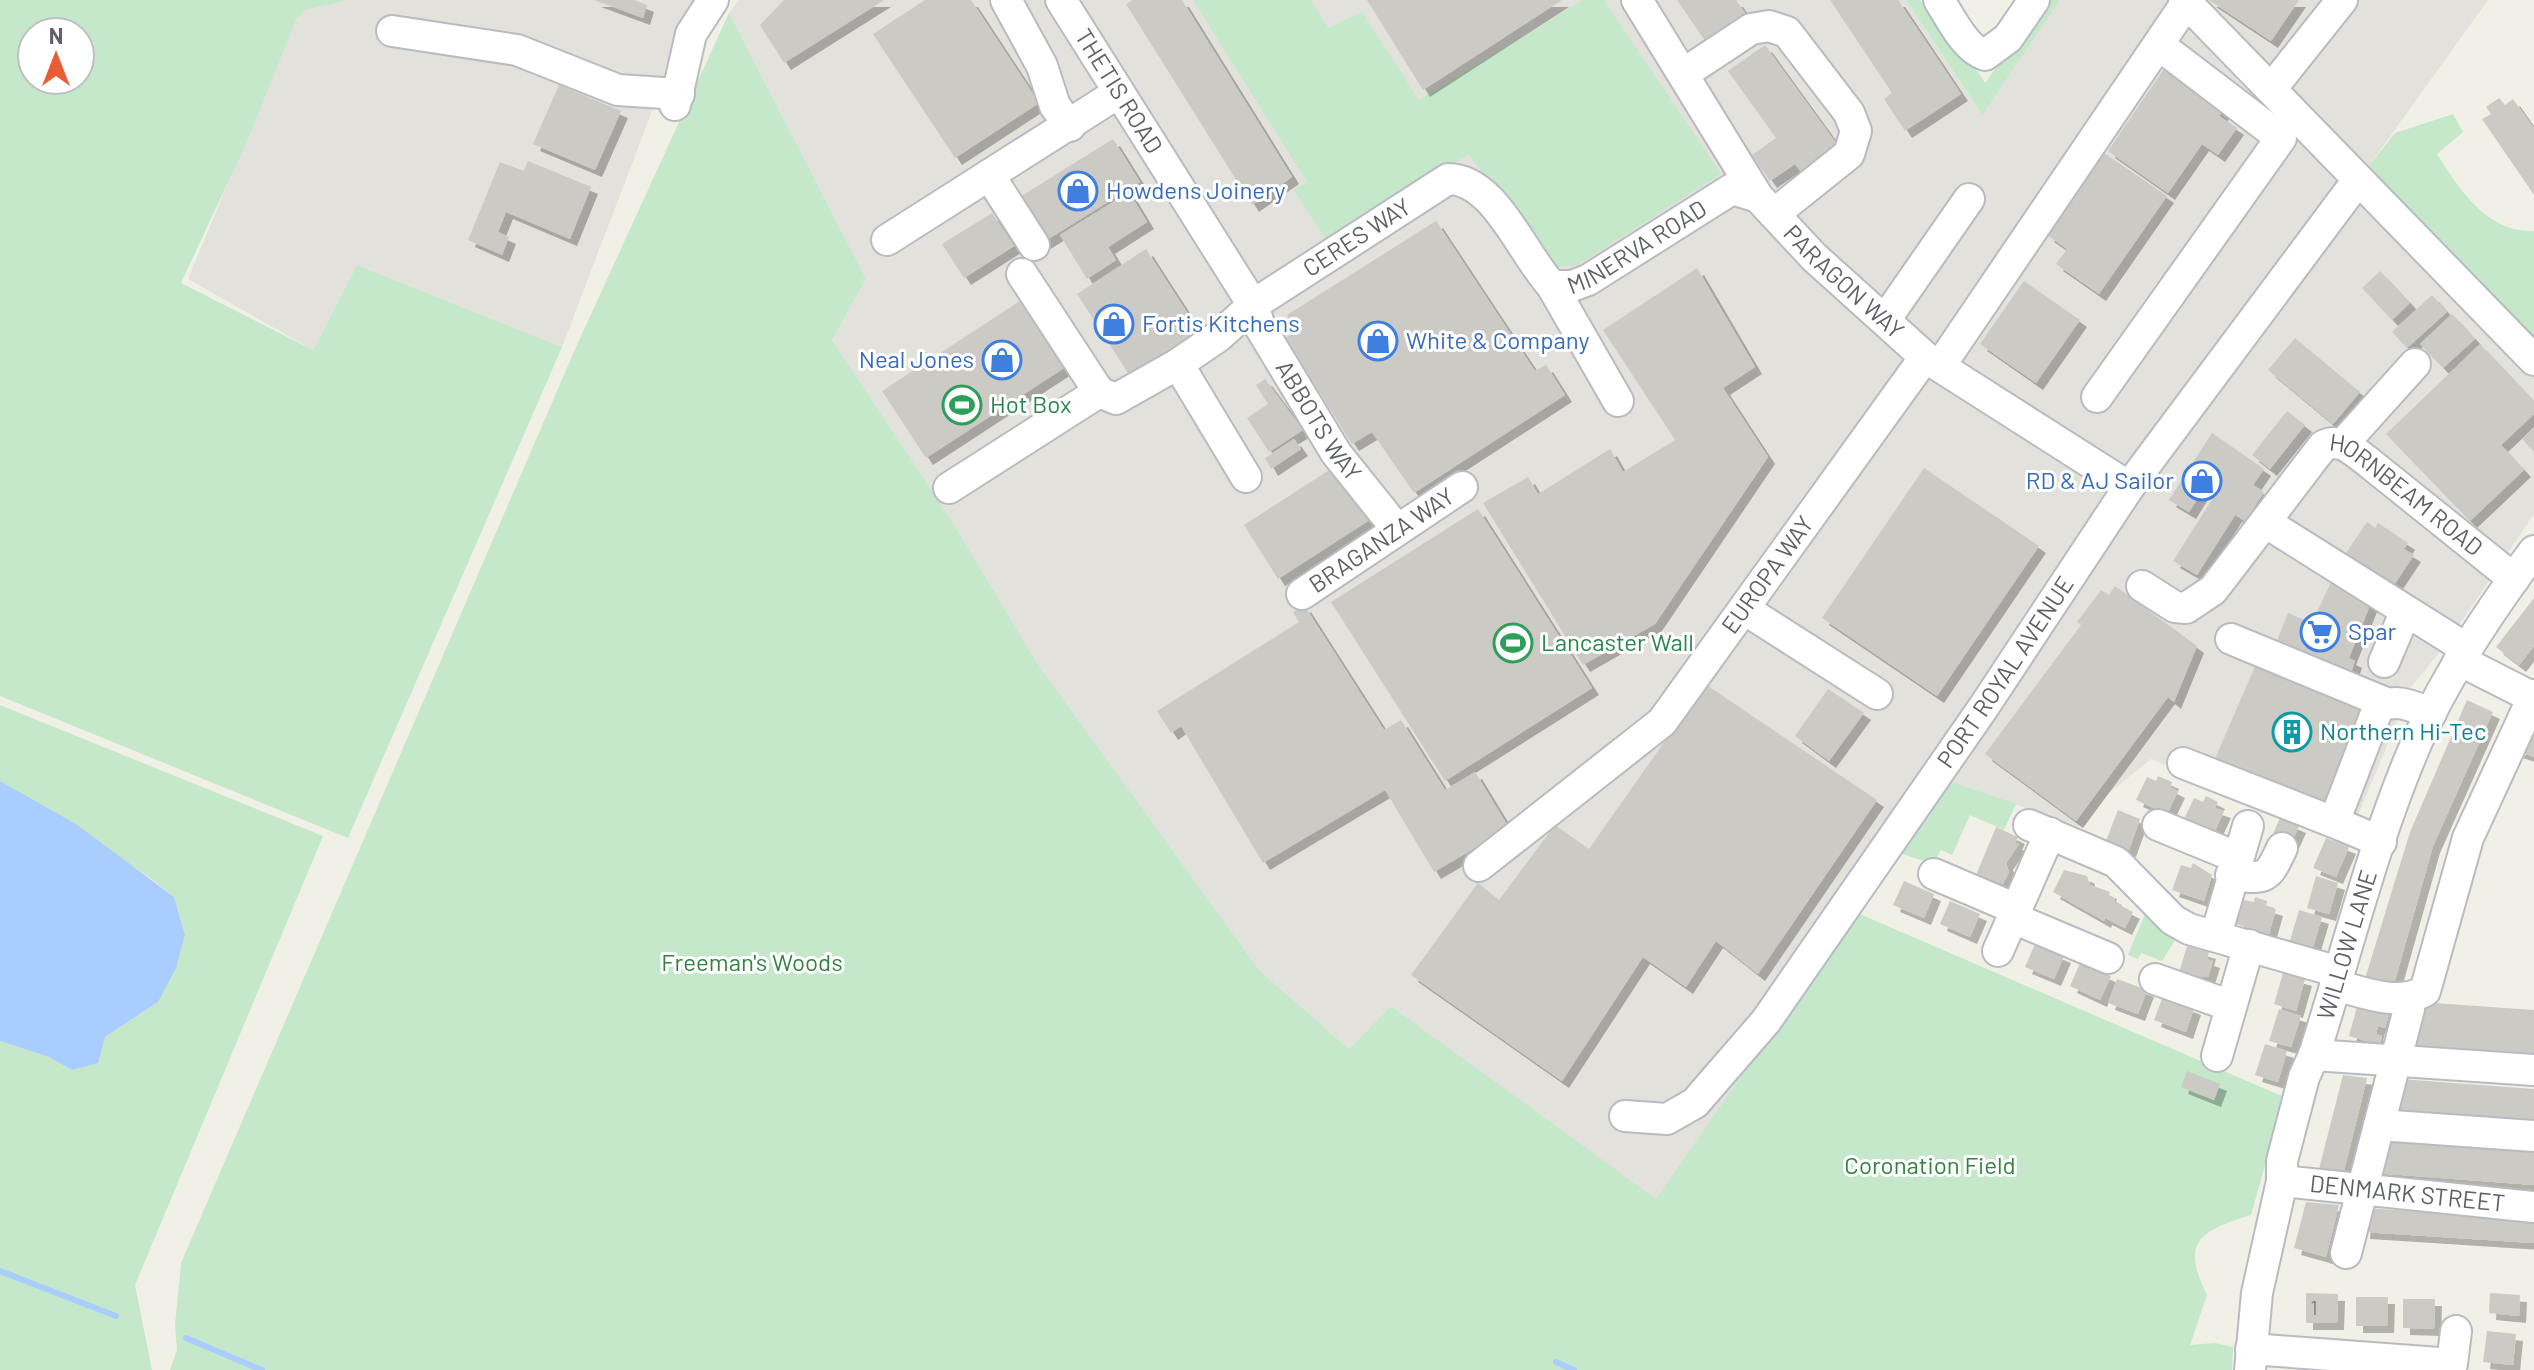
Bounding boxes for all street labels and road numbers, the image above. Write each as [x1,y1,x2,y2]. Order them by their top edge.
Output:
street label: THETIS ROAD [1070,23,1170,158]
street label: CERES WAY [1297,191,1416,282]
street label: MINERVA ROAD [1563,193,1711,300]
street label: PARAGON WAY [1778,218,1911,344]
street label: ABBOTS WAY [1271,355,1368,486]
street label: HORNBEAM ROAD [2328,426,2489,561]
street label: BRAGANZA WAY [1303,481,1459,598]
street label: EUROPA WAY [1715,510,1819,639]
street label: PORT ROYAL AVENUE [1930,570,2079,773]
street label: WILLOW LANE [2310,866,2382,1023]
street label: DENMARK STREET [2308,1168,2507,1217]

